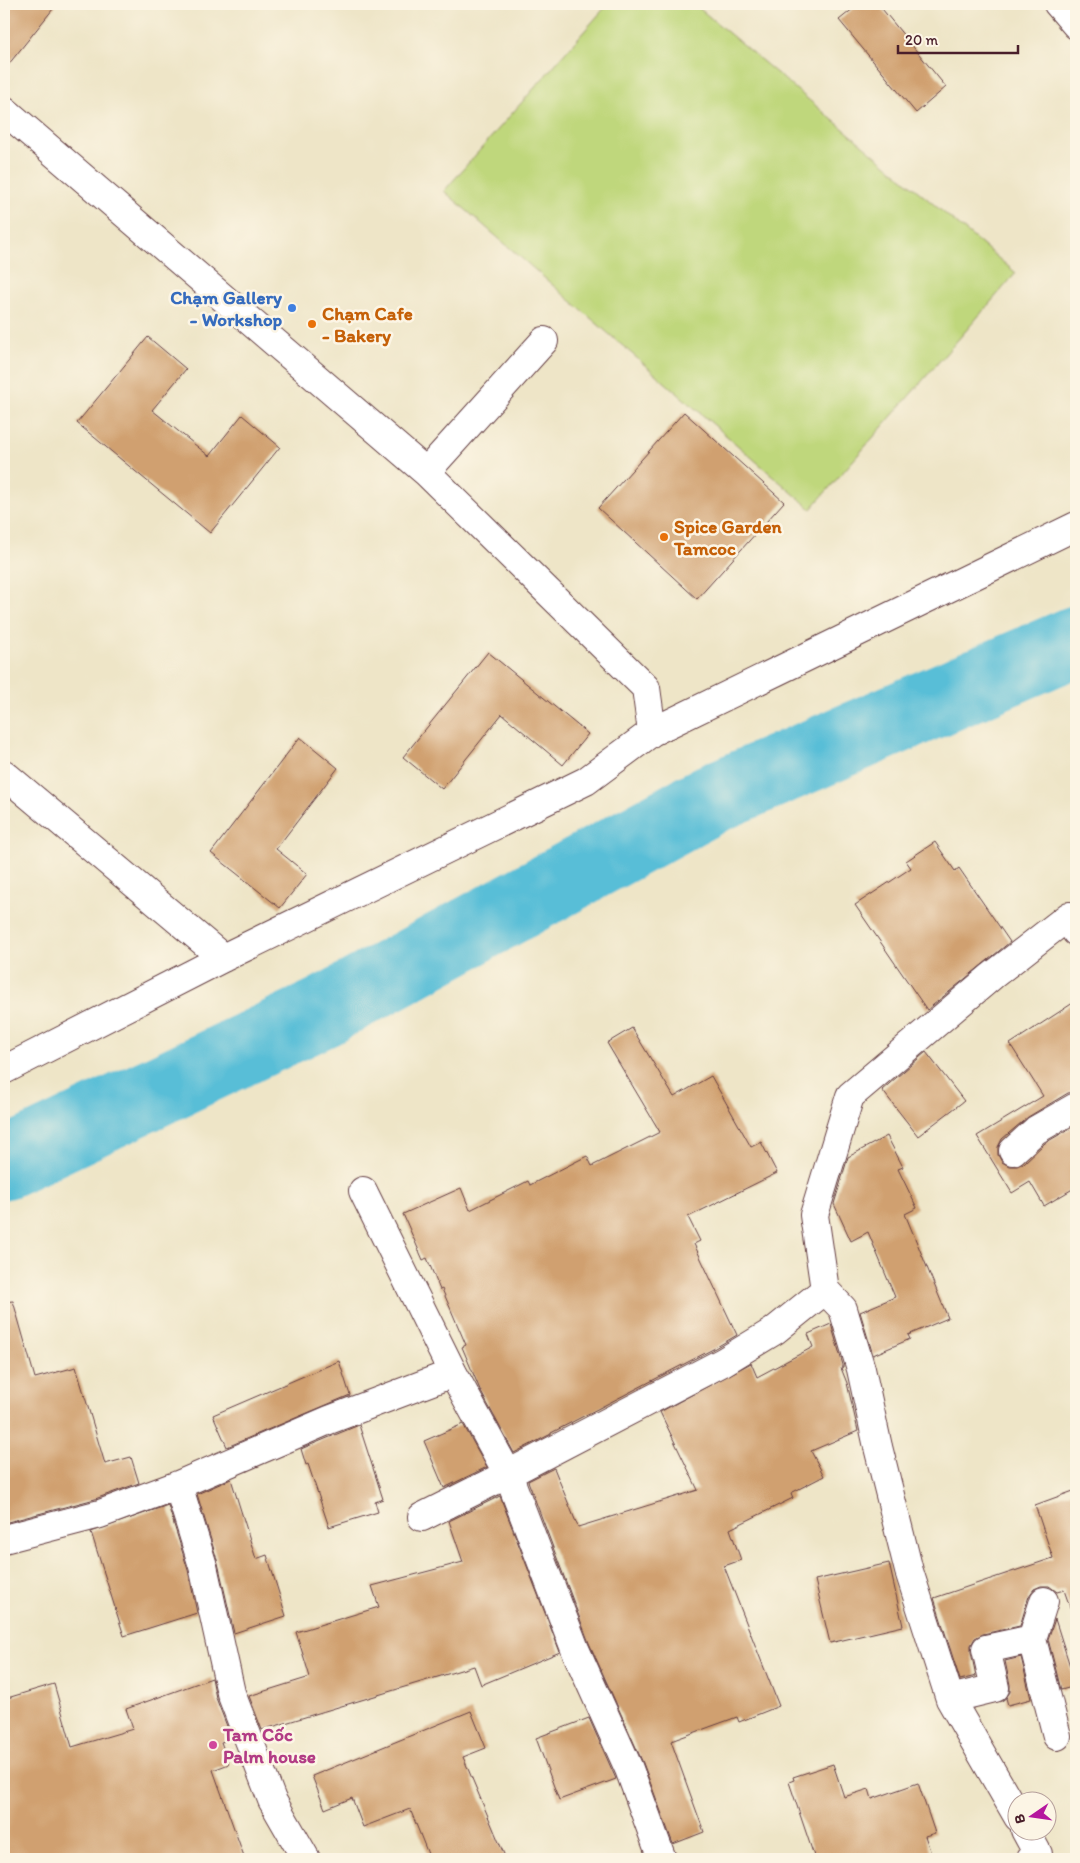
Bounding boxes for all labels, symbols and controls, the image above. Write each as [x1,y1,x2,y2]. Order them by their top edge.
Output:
scale bar [898,22,1018,54]
text: 20 m [905,31,939,49]
place label: Chạm Gallery - Workshop [170,286,282,331]
marker: Chạm Gallery - Workshop [286,302,298,314]
place label: Chạm Cafe - Bakery [322,302,413,347]
marker: Chạm Cafe - Bakery [306,318,318,330]
place label: Spice Garden Tamcoc [673,515,783,560]
marker: Spice Garden Tamcoc [658,531,670,543]
place label: Tam Cốc Palm house [222,1723,316,1768]
marker: Tam Cốc Palm house [207,1739,219,1751]
north arrow [1008,1790,1058,1840]
text: B [1011,1812,1029,1825]

